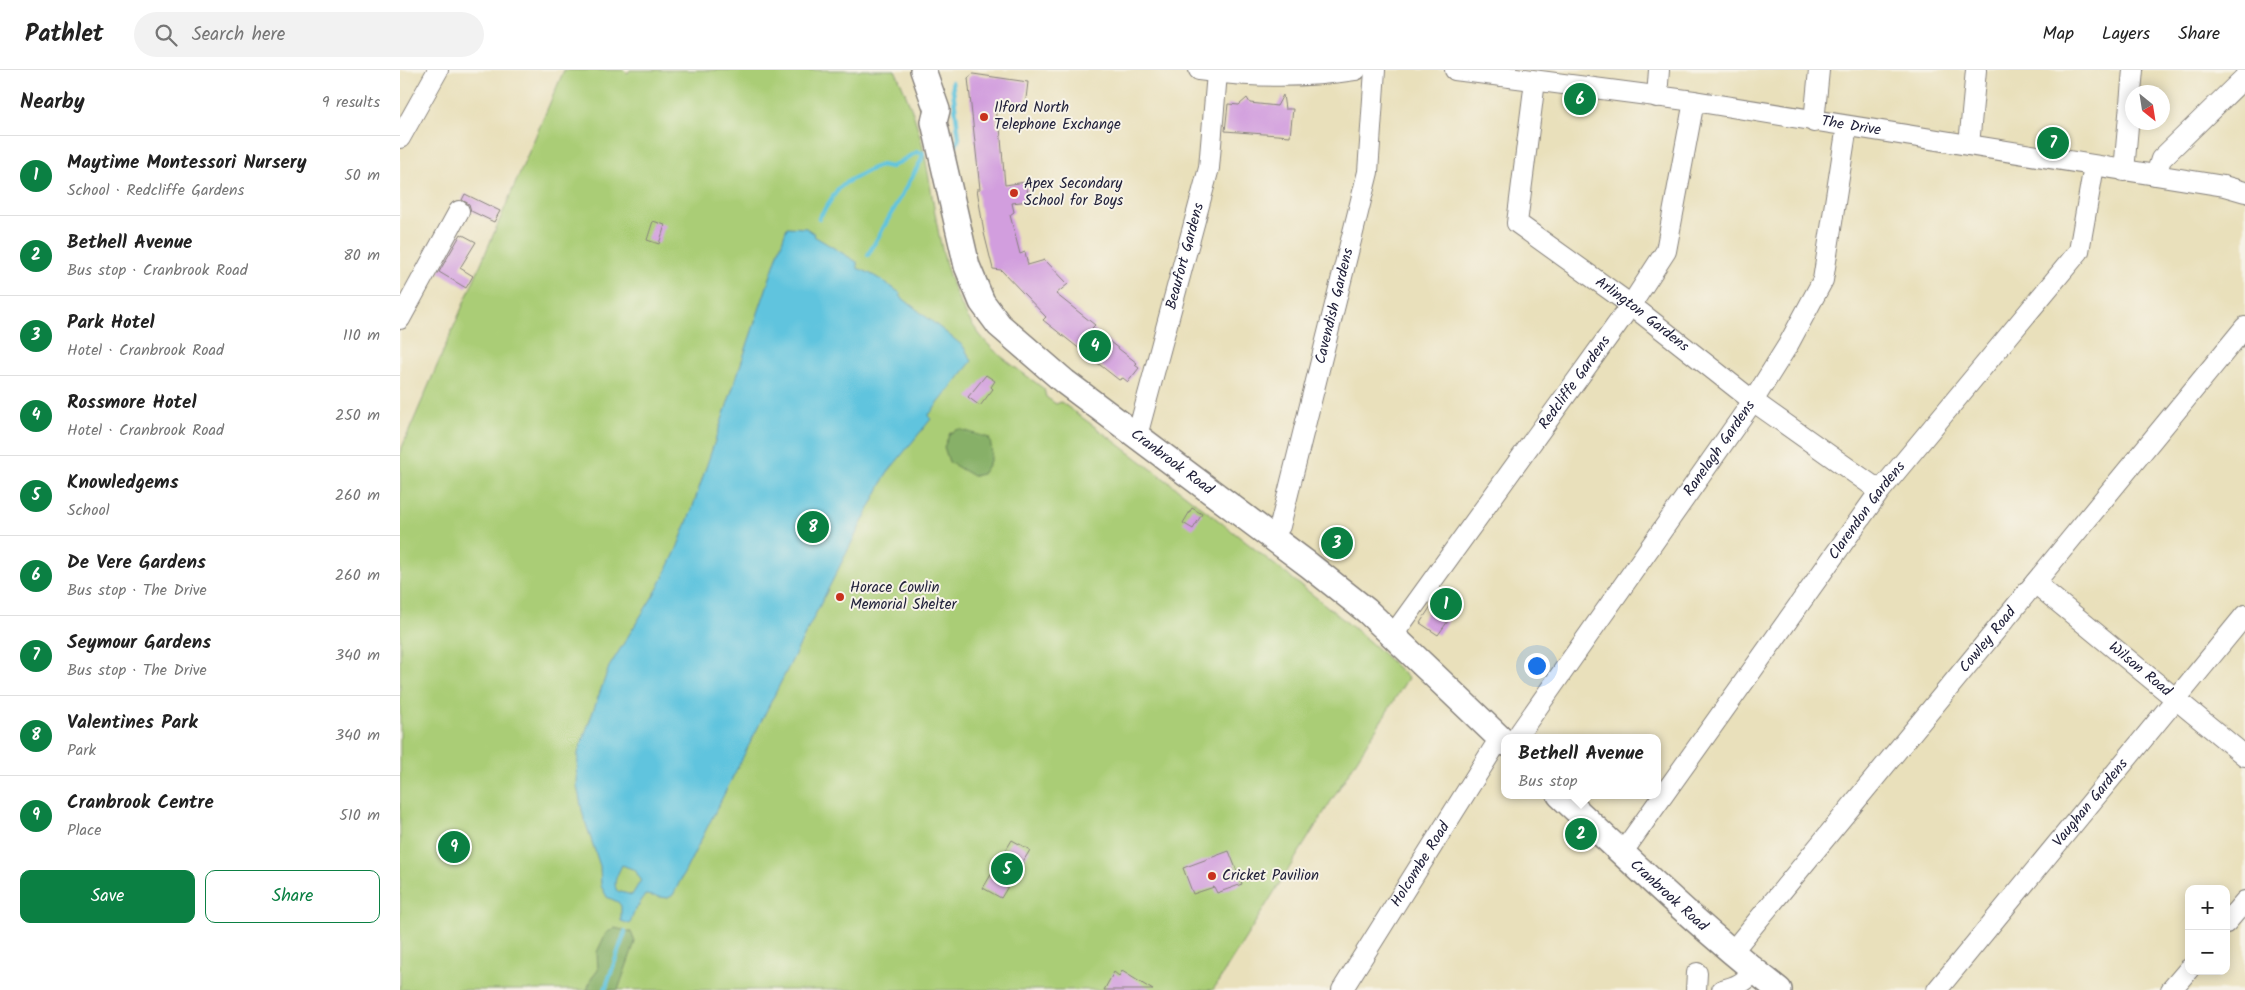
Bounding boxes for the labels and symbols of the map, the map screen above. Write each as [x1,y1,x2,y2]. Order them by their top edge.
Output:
pin: 6 [1564,80,1596,118]
north arrow [2125,85,2170,130]
place label: Ilford North Telephone Exchange [994,96,1121,137]
street label: The Drive [1819,110,1883,143]
marker: Ilford North Telephone Exchange [978,111,990,123]
pin: 7 [2037,124,2069,162]
place label: Apex Secondary School for Boys [1024,172,1124,213]
marker: Apex Secondary School for Boys [1008,187,1020,199]
street label: Beaufort Gardens [1159,200,1211,312]
street label: Cavendish Gardens [1309,245,1361,367]
street label: Arlington Gardens [1590,271,1695,359]
pin: 4 [1079,327,1111,365]
street label: Redcliffe Gardens [1533,330,1617,435]
street label: Ranelagh Gardens [1678,395,1762,501]
street label: Cranbrook Road [1125,423,1219,502]
street label: Clarendon Gardens [1822,456,1912,565]
pin: 8 [797,508,829,546]
pin: 3 [1321,524,1353,562]
place label: Horace Cowlin Memorial Shelter [850,576,958,617]
pin: 1 [1430,585,1462,623]
marker: Horace Cowlin Memorial Shelter [834,591,846,603]
street label: Cowley Road [1953,601,2023,678]
street label: Wilson Road [2103,636,2177,703]
your location [1524,653,1550,679]
street label: Vaughan Gardens [2047,753,2135,852]
pin: 2 [1565,815,1597,853]
street label: Holcombe Road [1385,817,1457,912]
pin: 9 [438,828,470,866]
pin: 5 [991,850,1023,888]
street label: Cranbrook Road [1624,854,1713,938]
place label: Cricket Pavilion [1222,864,1319,888]
marker: Cricket Pavilion [1206,870,1218,882]

